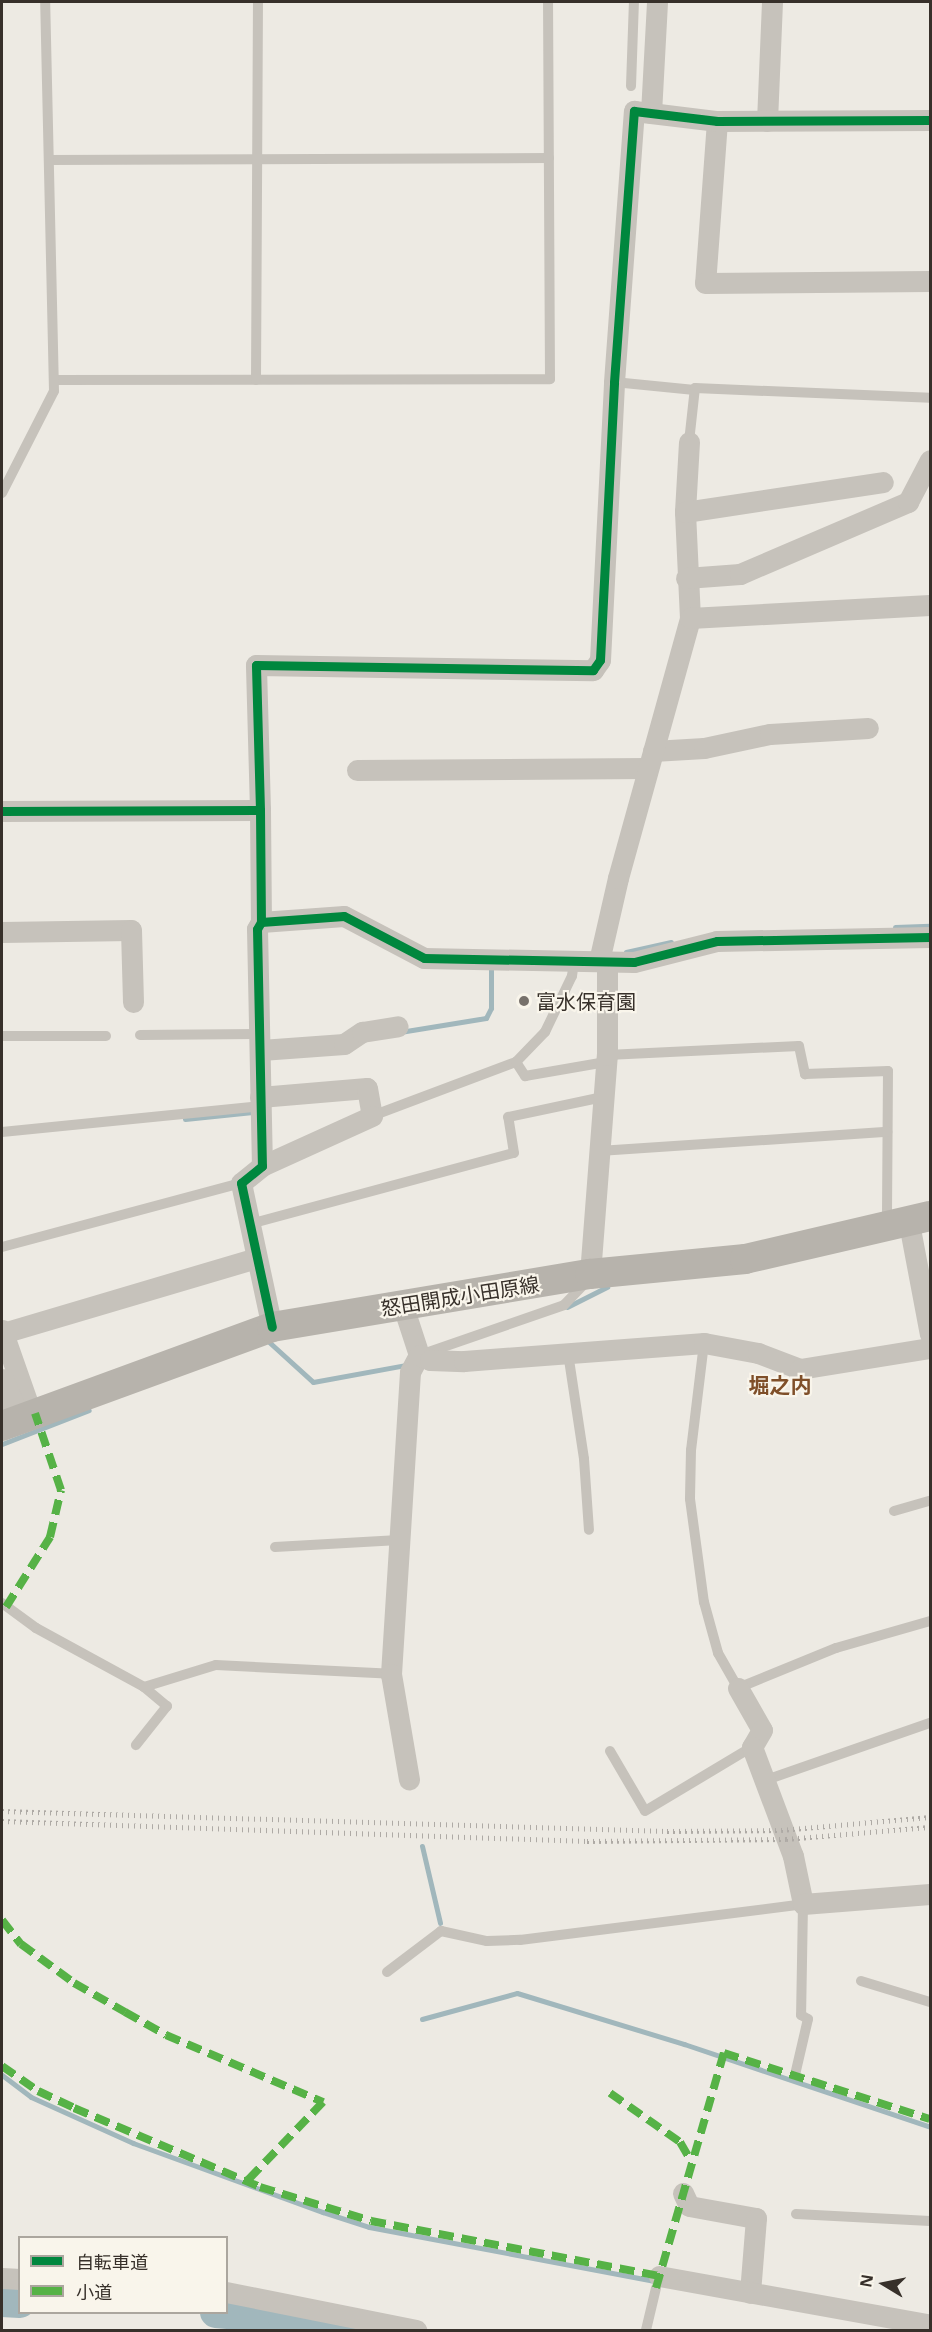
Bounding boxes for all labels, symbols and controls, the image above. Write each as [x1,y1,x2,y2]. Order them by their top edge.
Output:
place label: 富水保育園 [536,989,636,1013]
marker: 富水保育園 [517,994,531,1008]
street label: 怒田開成小田原線 [379,1272,541,1320]
district label: 堀之内 [749,1372,811,1398]
legend [18,2236,228,2314]
text: 自転車道 [76,2250,148,2274]
north arrow [854,2254,914,2314]
text: N [854,2273,878,2289]
text: 小道 [76,2280,112,2304]

